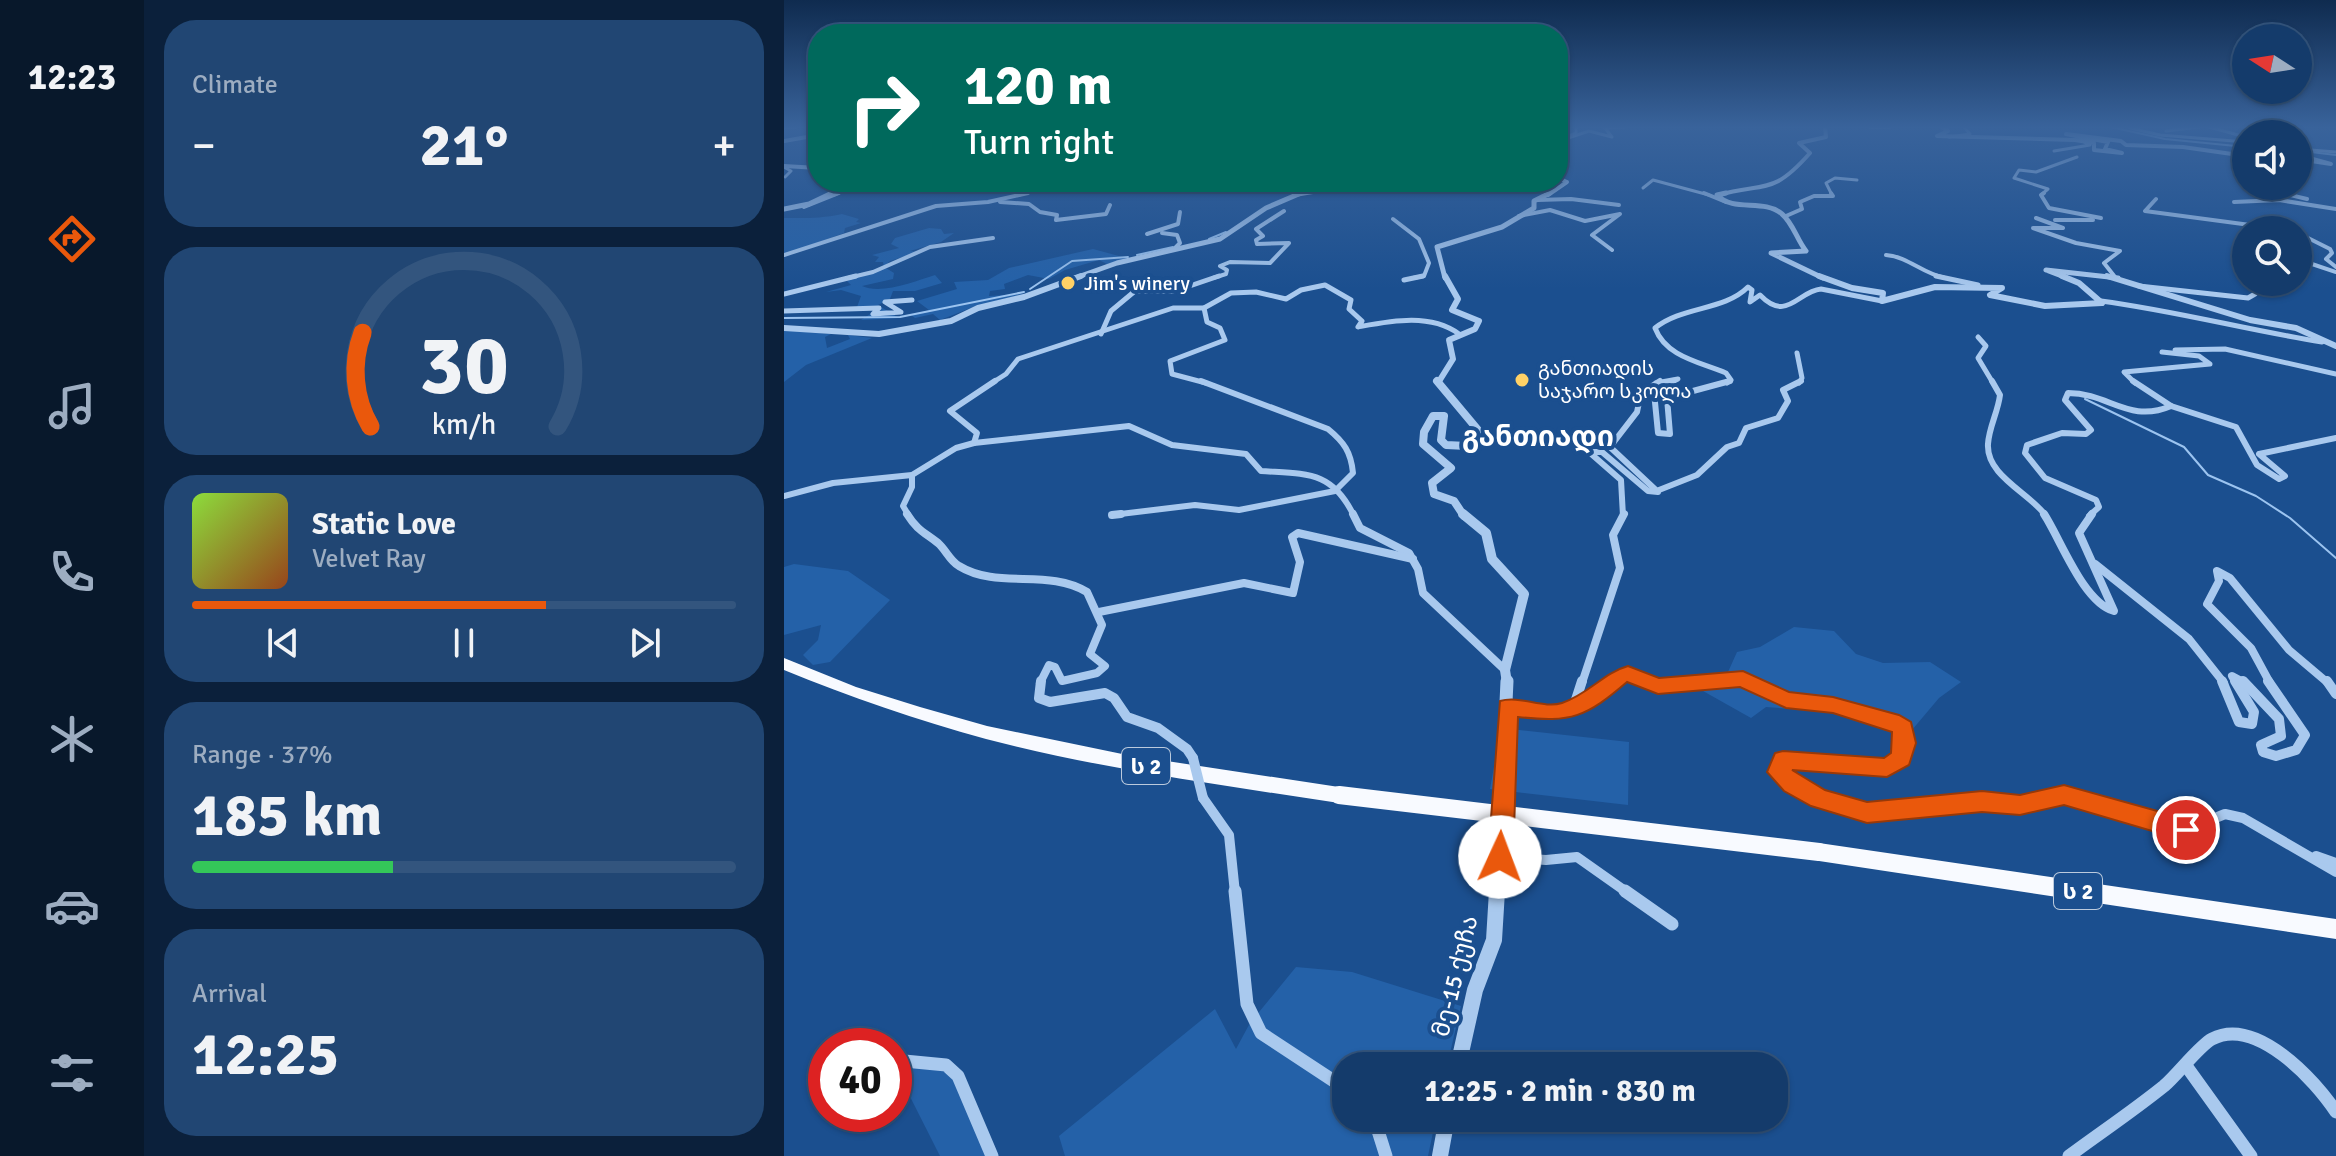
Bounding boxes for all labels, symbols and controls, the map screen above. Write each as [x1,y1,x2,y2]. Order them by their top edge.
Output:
north arrow [2232,24,2312,104]
map controls [2232,24,2312,296]
text: 120 m [964,51,1112,120]
text: 12:23 [28,55,116,100]
icon: right [832,56,936,160]
text: Climate [192,69,278,101]
text: 21° [420,109,508,183]
text: − [192,119,216,173]
text: + [712,119,736,173]
text: Turn right [964,120,1114,165]
button: sound [2232,120,2312,200]
icon: directions [44,211,100,267]
button: search [2232,216,2312,296]
place label: Jim's winery [1084,271,1191,296]
marker: Jim's winery [1059,274,1077,292]
text: 30 [419,315,509,417]
place label: განთიადის საჯარო სკოლა [1538,356,1692,404]
marker: განთიადის საჯარო სკოლა [1513,371,1531,389]
icon: music [44,378,100,434]
text: km/h [432,407,496,442]
district label: განთიადი [1462,420,1614,454]
text: Static Love [312,506,456,543]
text: Velvet Ray [312,543,426,575]
icon: phone [44,544,100,600]
icon: previous [261,621,305,665]
icon: pause [442,621,486,665]
icon: next [623,621,667,665]
icon: climate [44,711,100,767]
text: Range · 37% [192,739,333,771]
road number: ს 2 [1122,748,1170,784]
text: 185 km [192,779,382,853]
pin [2152,796,2220,864]
icon: arrive [2164,808,2208,852]
position arrow [1458,815,1542,899]
road number: ს 2 [2054,873,2102,909]
icon: car [44,878,100,934]
street label: მე-15 ქუჩა [1425,912,1485,1040]
text: Arrival [192,978,267,1010]
text: 12:25 [192,1018,339,1092]
speed limit sign: 40 [808,1028,912,1132]
icon: filters [44,1045,100,1101]
text: 12:25 · 2 min · 830 m [1424,1073,1696,1110]

